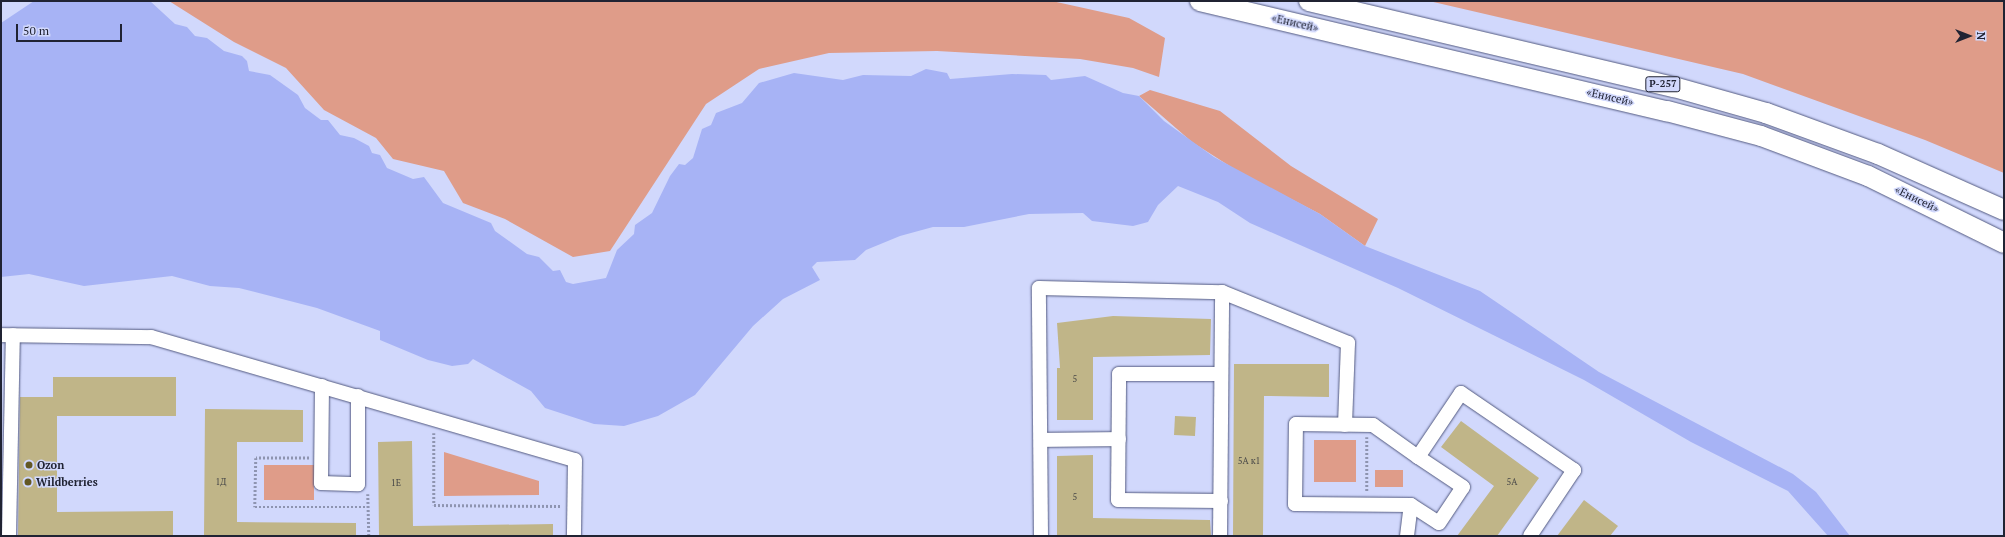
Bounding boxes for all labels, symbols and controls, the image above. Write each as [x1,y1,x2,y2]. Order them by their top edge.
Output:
street label: «Енисей» [1270,11,1320,35]
scale bar [18,16,124,42]
north arrow [1949,16,1989,56]
text: 50 m [23,23,49,38]
text: N [1974,32,1988,40]
road number: Р-257 [1645,76,1681,92]
street label: «Енисей» [1585,85,1635,109]
street label: «Енисей» [1893,183,1941,215]
house number: 5 [1073,374,1077,384]
house number: 5А к1 [1238,456,1260,466]
place label: Ozon [37,458,64,472]
marker: Ozon [24,460,34,470]
place label: Wildberries [36,475,98,489]
marker: Wildberries [23,477,33,487]
house number: 1Д [216,477,226,487]
house number: 5А [1507,477,1517,487]
house number: 1Е [391,478,401,488]
house number: 5 [1073,492,1077,502]

